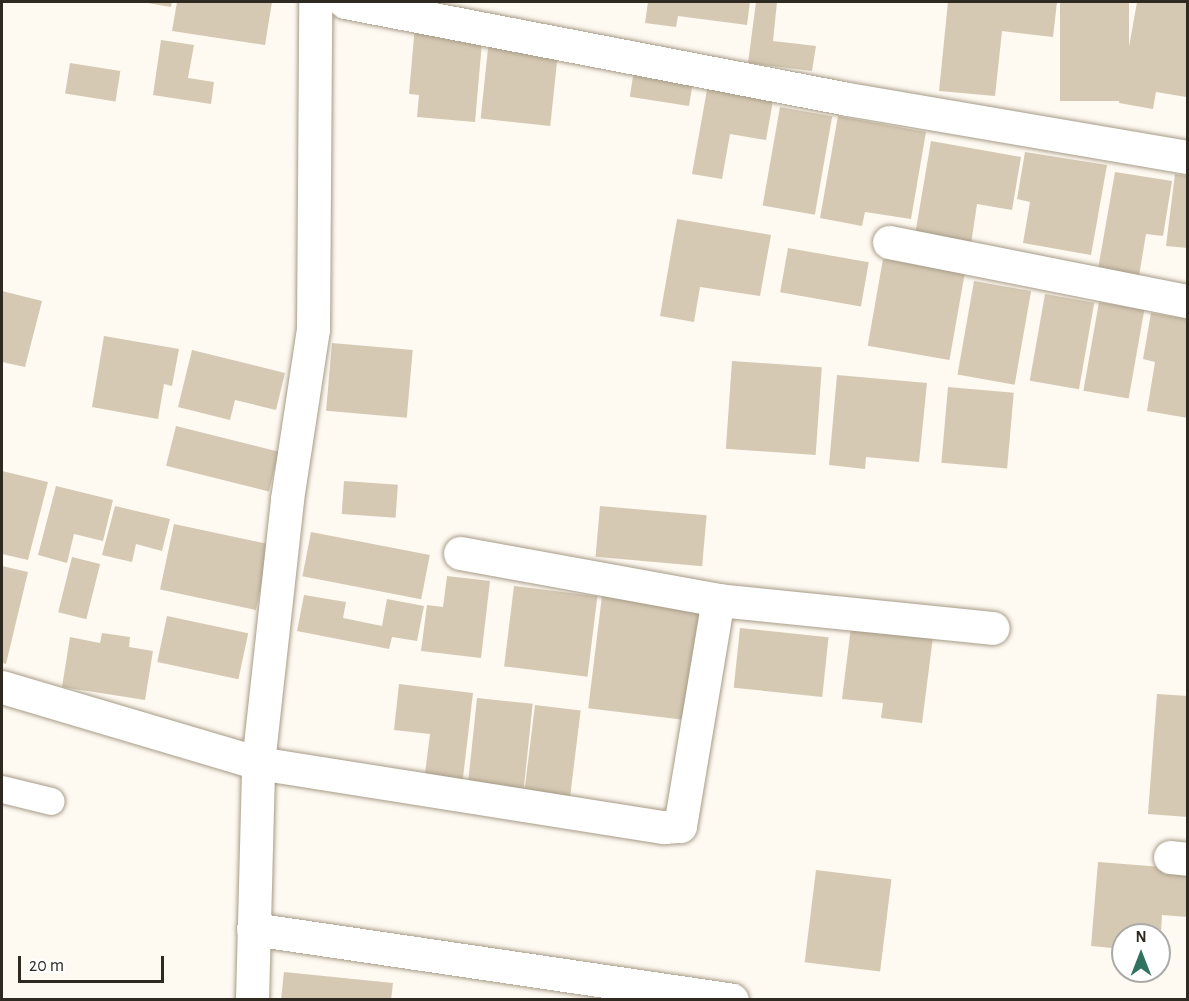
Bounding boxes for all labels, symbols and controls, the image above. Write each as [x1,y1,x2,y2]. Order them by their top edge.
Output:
north arrow [1111,923,1171,983]
text: N [1135,929,1147,945]
scale bar [21,944,166,982]
text: 20 m [29,957,64,975]

